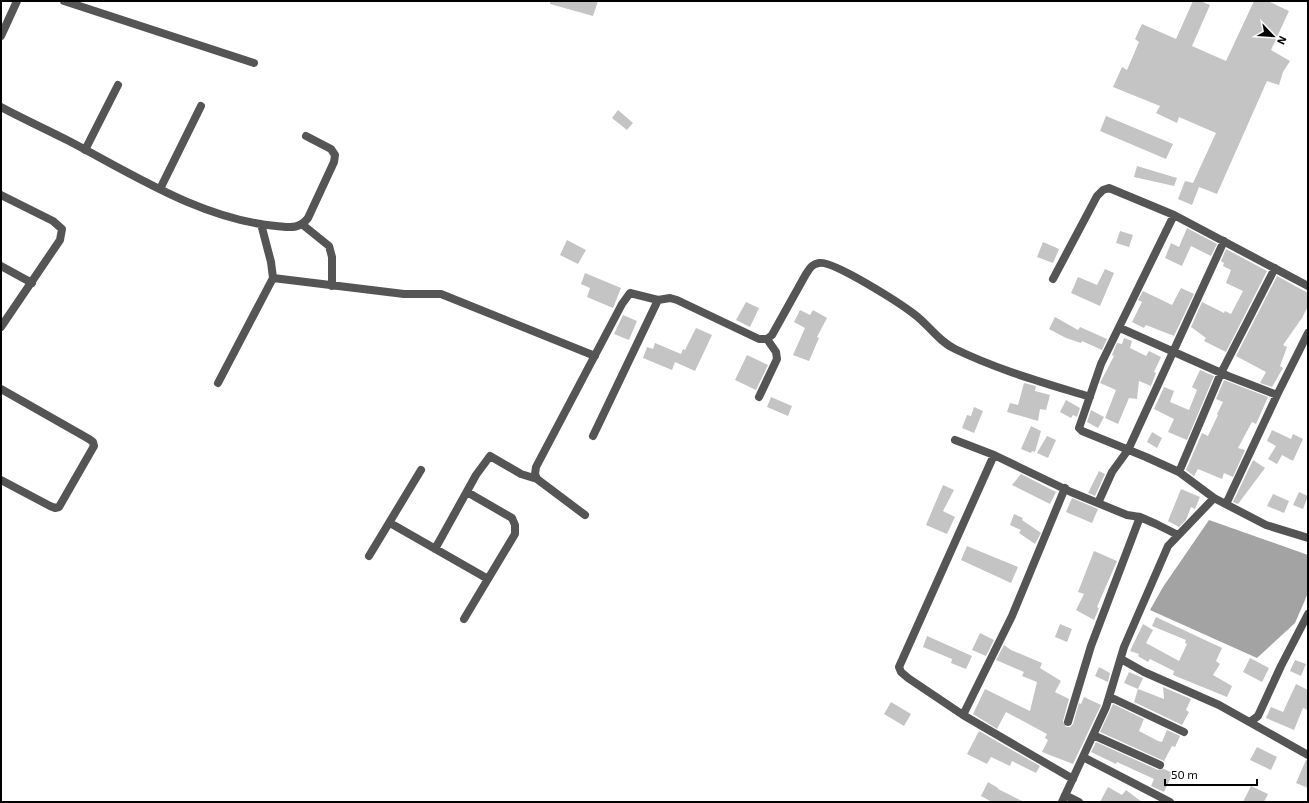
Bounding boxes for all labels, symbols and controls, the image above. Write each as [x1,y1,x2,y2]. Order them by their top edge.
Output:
north arrow [1253,16,1293,56]
text: N [1275,34,1290,47]
scale bar [1165,761,1257,787]
text: 50 m [1171,767,1198,781]

